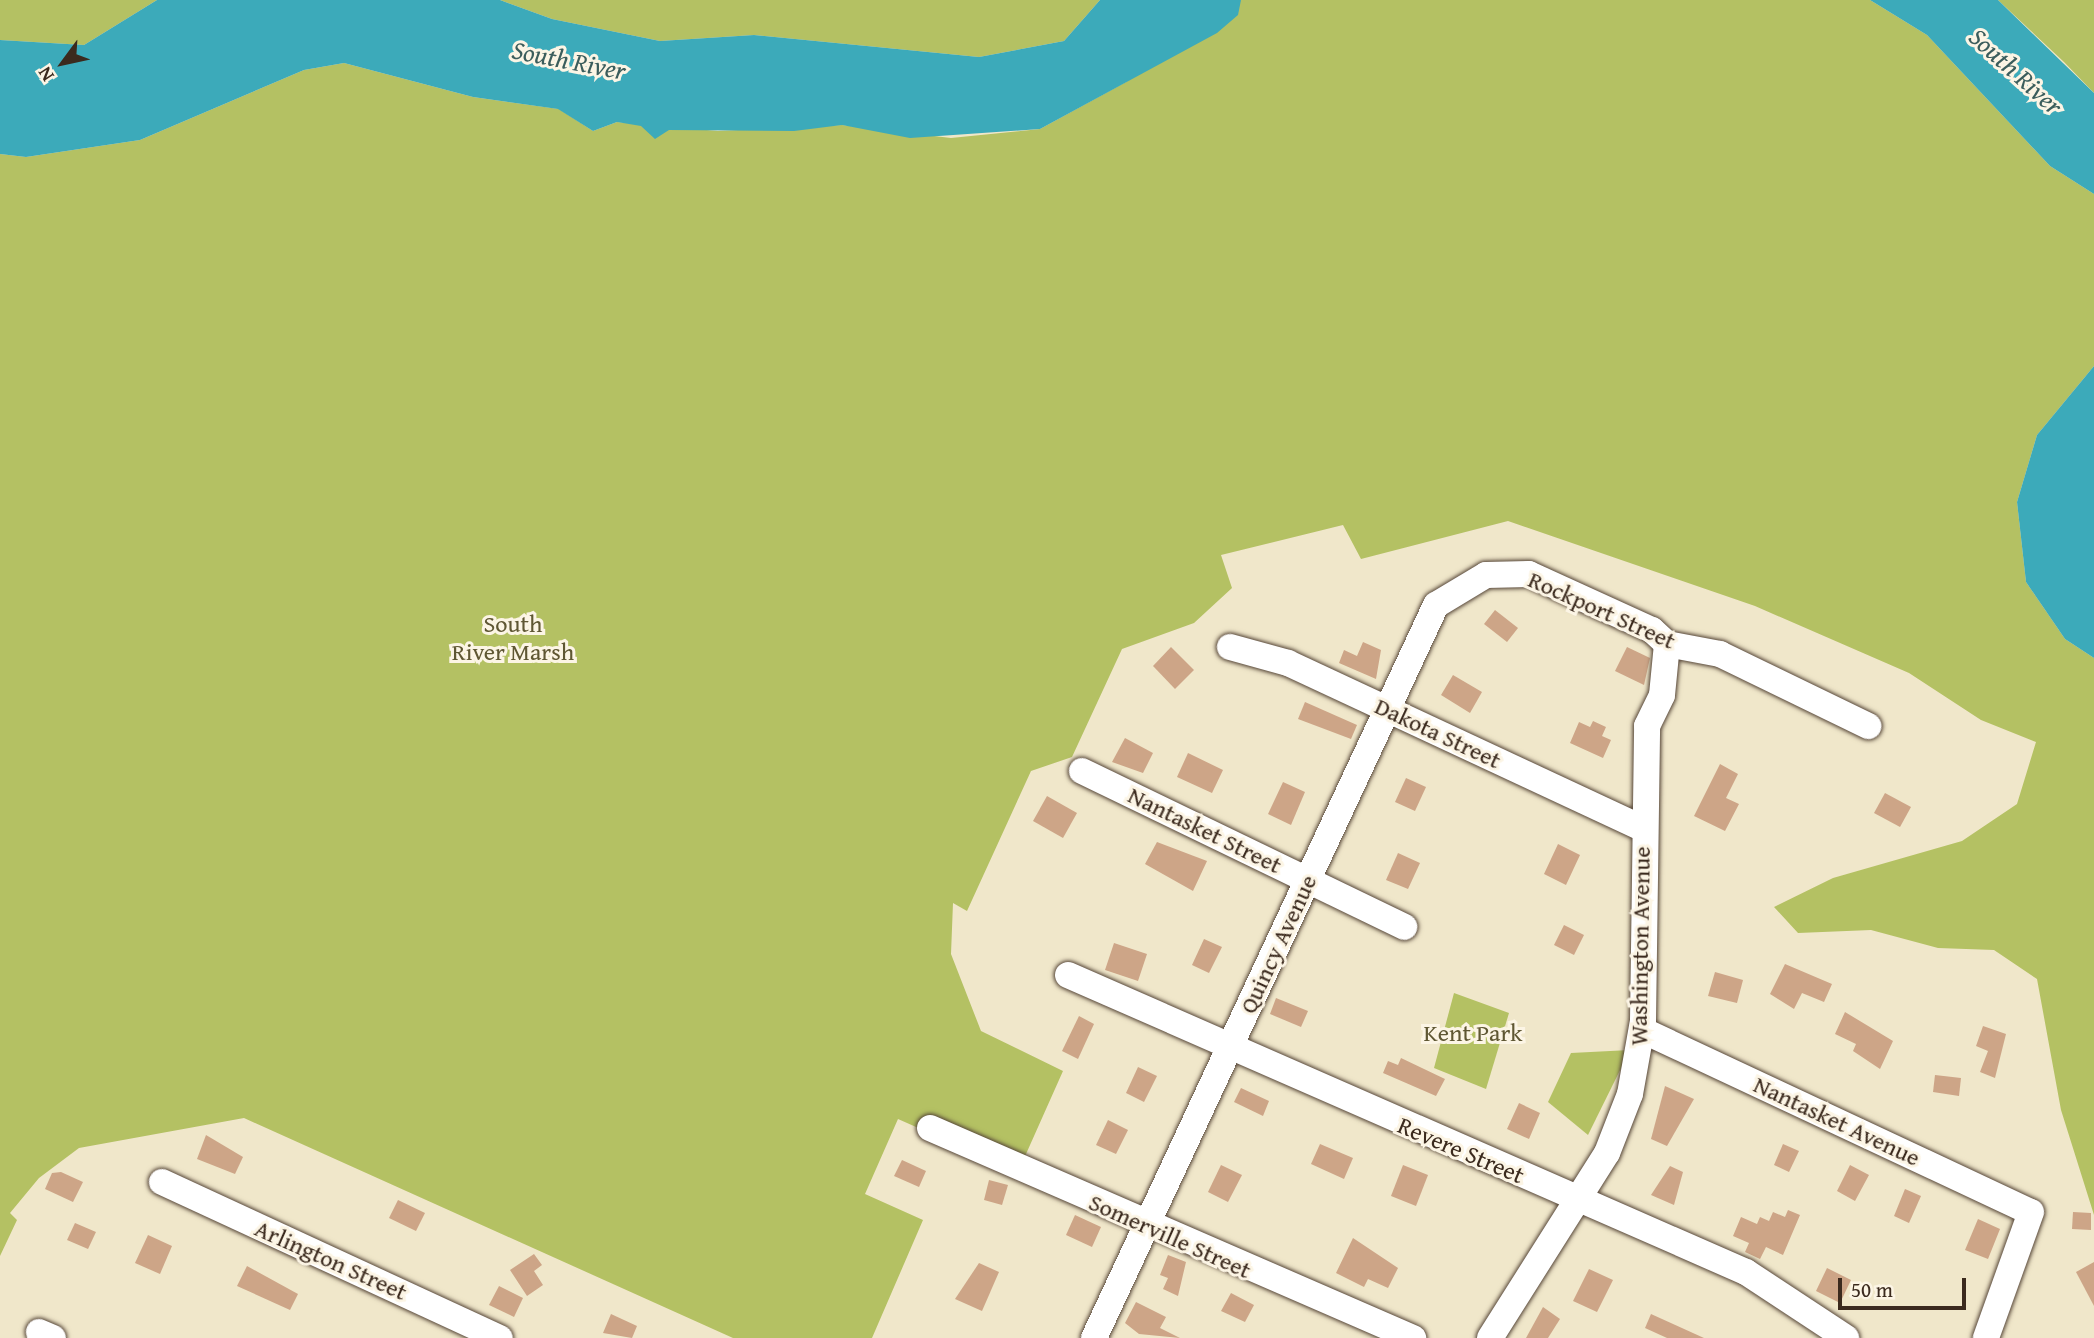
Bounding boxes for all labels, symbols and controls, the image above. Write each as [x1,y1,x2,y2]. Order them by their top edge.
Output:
water label: South River [1963,21,2069,121]
north arrow [28,28,98,98]
water label: South River [510,34,628,86]
text: N [30,61,61,87]
street label: Rockport Street [1524,565,1680,655]
park label: South River Marsh [452,610,574,666]
street label: Dakota Street [1370,691,1506,775]
street label: Nantasket Street [1124,780,1286,880]
street label: Washington Avenue [1624,846,1656,1046]
street label: Quincy Avenue [1233,870,1323,1018]
park label: Kent Park [1423,1019,1523,1047]
street label: Nantasket Avenue [1749,1070,1925,1172]
street label: Revere Street [1393,1110,1529,1190]
street label: Somerville Street [1085,1187,1255,1285]
street label: Arlington Street [250,1214,412,1306]
scale bar [1842,1264,1970,1308]
text: 50 m [1851,1274,1893,1305]

